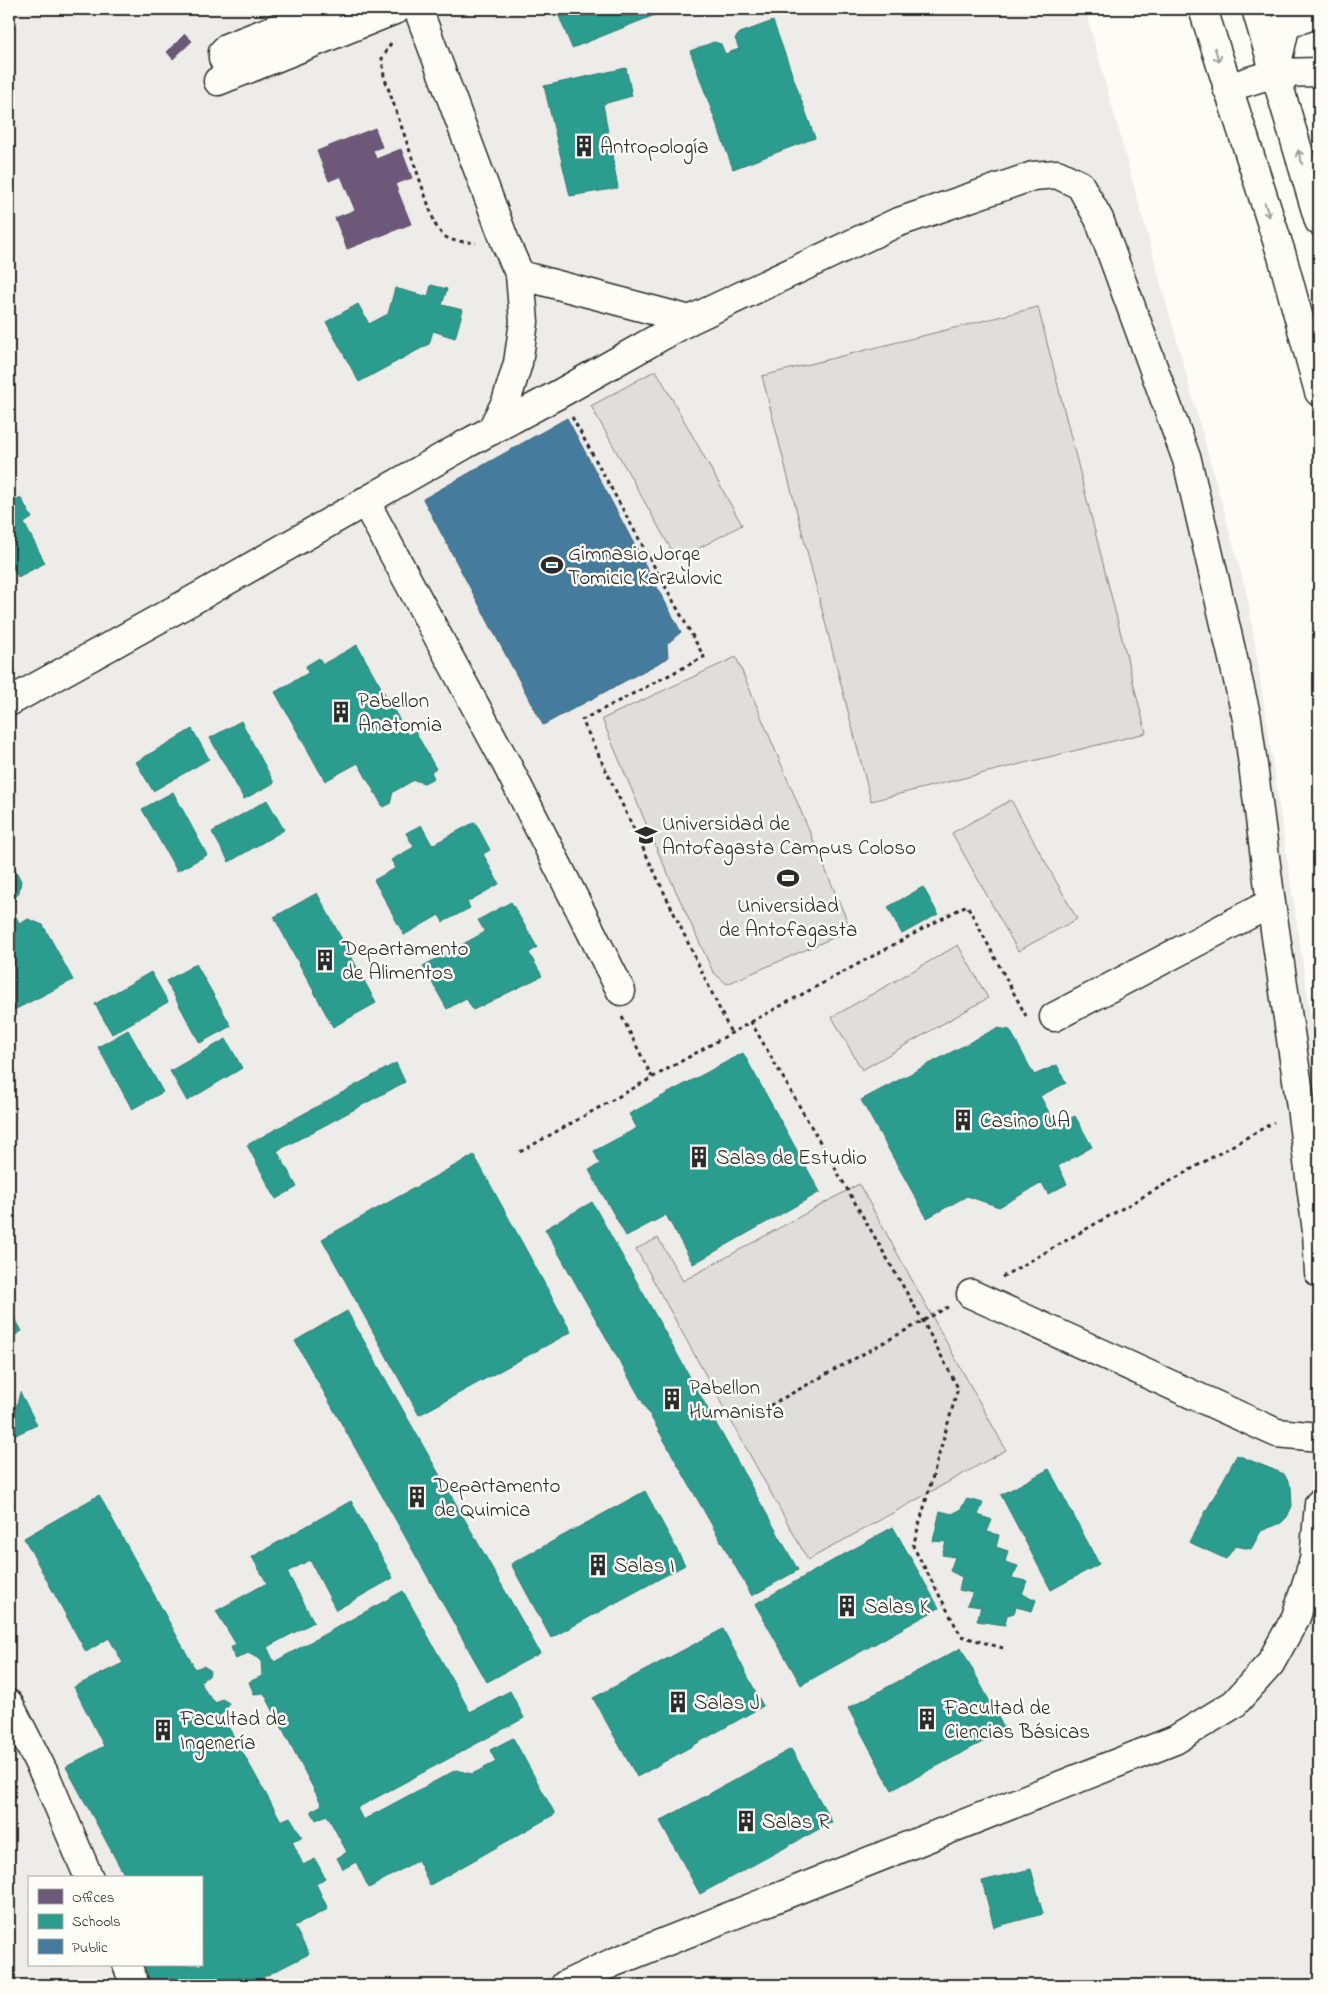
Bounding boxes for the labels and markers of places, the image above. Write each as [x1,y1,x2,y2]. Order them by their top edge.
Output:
building icon: Antropología [571,133,597,159]
place label: Antropología [600,133,709,165]
place label: Gimnasio Jorge Tomicic Karzulovic [568,540,723,594]
sports icon: Gimnasio Jorge Tomicic Karzulovic [539,552,565,578]
place label: Pabellon Anatomia [358,687,442,741]
building icon: Pabellon Anatomia [328,699,354,725]
place label: Universidad de Antofagasta Campus Coloso [662,810,916,866]
school or university icon: Universidad de Antofagasta Campus Coloso [633,822,659,848]
sports icon: Universidad de Antofagasta [775,865,801,891]
place label: Universidad de Antofagasta [719,892,857,948]
place label: Departamento de Alimentos [341,935,469,989]
building icon: Departamento de Alimentos [312,947,338,973]
building icon: Casino UA [950,1107,976,1133]
place label: Casino UA [980,1107,1070,1137]
building icon: Salas de Estudio [686,1144,712,1170]
place label: Salas de Estudio [716,1144,867,1174]
place label: Pabellon Humanista [689,1374,784,1428]
building icon: Pabellon Humanista [659,1386,685,1412]
place label: Departamento de Quimica [433,1472,561,1526]
building icon: Departamento de Quimica [404,1484,430,1510]
building icon: Salas I [585,1552,611,1578]
place label: Salas I [614,1552,675,1582]
building icon: Salas K [834,1593,860,1619]
place label: Salas K [864,1593,931,1623]
building icon: Salas J [665,1689,691,1715]
place label: Salas J [694,1689,760,1719]
place label: Facultad de Ciencias Básicas [943,1694,1090,1748]
place label: Facultad de Ingenería [179,1705,287,1761]
building icon: Facultad de Ciencias Básicas [914,1706,940,1732]
building icon: Facultad de Ingenería [150,1717,176,1743]
building icon: Salas R [733,1808,759,1834]
place label: Salas R [762,1808,830,1838]

